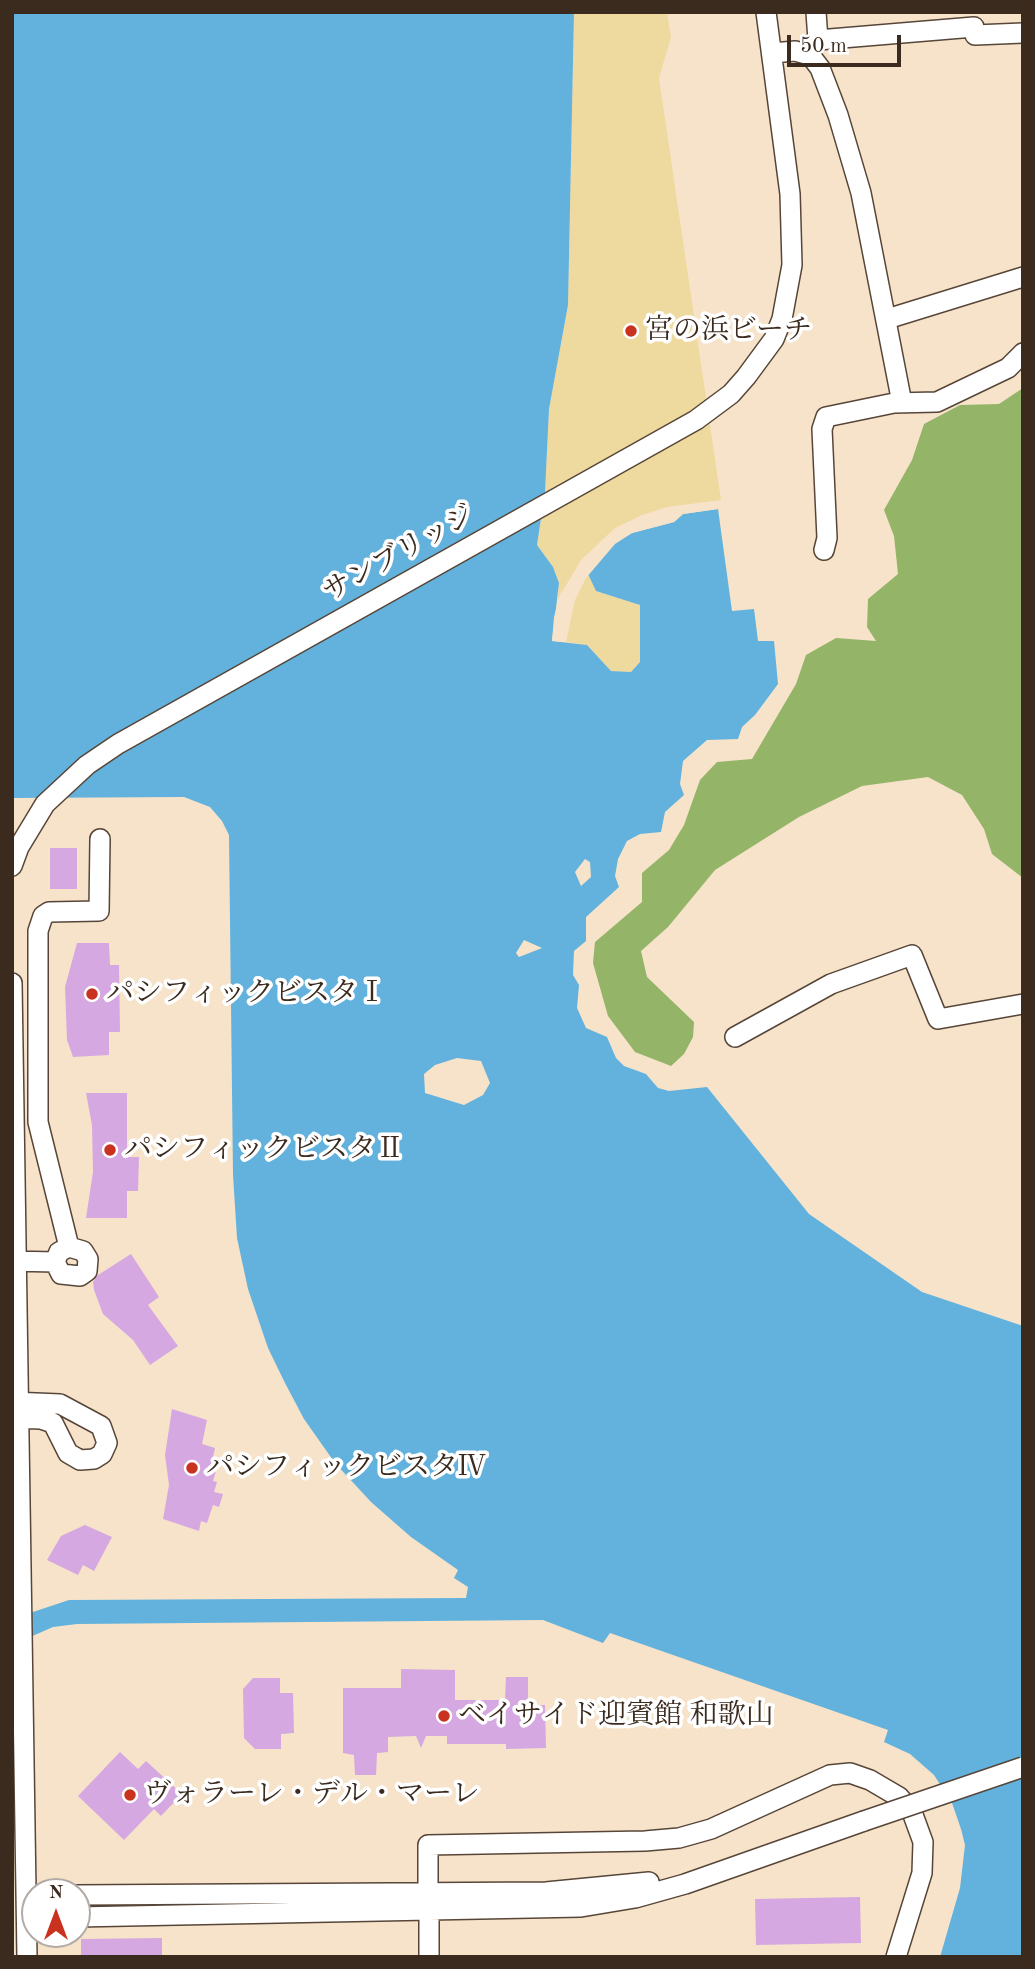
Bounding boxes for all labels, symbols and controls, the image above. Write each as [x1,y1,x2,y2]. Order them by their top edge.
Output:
scale bar [790,21,904,65]
text: 50 m [800,36,847,57]
place label: 宮の浜ビーチ [645,314,812,348]
marker: 宮の浜ビーチ [623,323,639,339]
street label: サンブリッジ [317,499,481,609]
place label: パシフィックビスタⅠ [106,977,386,1011]
marker: パシフィックビスタⅠ [84,986,100,1002]
place label: パシフィックビスタⅡ [124,1133,404,1167]
marker: パシフィックビスタⅡ [102,1142,118,1158]
place label: パシフィックビスタⅣ [206,1451,486,1485]
marker: パシフィックビスタⅣ [184,1460,200,1476]
place label: ベイサイド迎賓館 和歌山 [458,1699,774,1733]
marker: ベイサイド迎賓館 和歌山 [436,1708,452,1724]
place label: ヴォラーレ・デル・マーレ [144,1778,480,1812]
marker: ヴォラーレ・デル・マーレ [122,1787,138,1803]
north arrow [21,1878,91,1948]
text: N [49,1884,63,1903]

